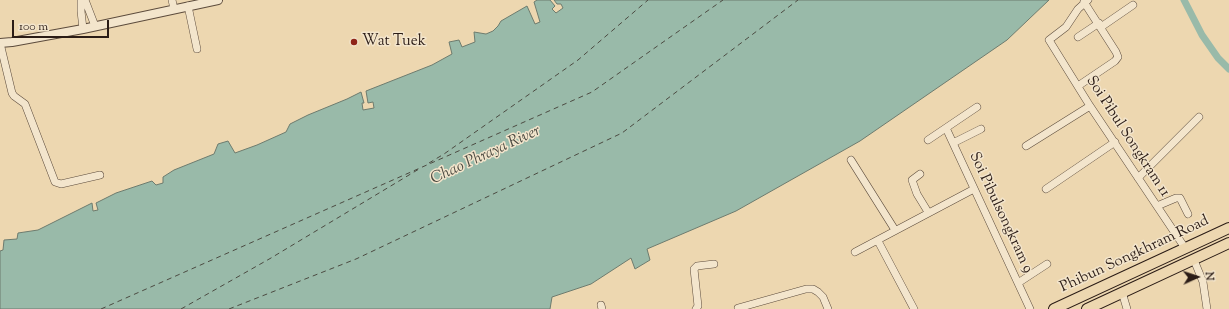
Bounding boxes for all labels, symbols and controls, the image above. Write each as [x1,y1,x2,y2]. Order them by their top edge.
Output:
scale bar [14,12,111,38]
text: 100 m [19,18,48,36]
place label: Wat Tuek [362,33,426,51]
marker: Wat Tuek [349,37,359,47]
street label: Soi Pibul Songkram 11 [1081,73,1173,201]
water label: Chao Phraya River [428,122,544,190]
street label: Soi Pibulsongkram 9 [964,150,1036,276]
street label: Phibun Songkhram Road [1058,213,1212,297]
north arrow [1177,257,1217,297]
text: N [1201,272,1217,281]

